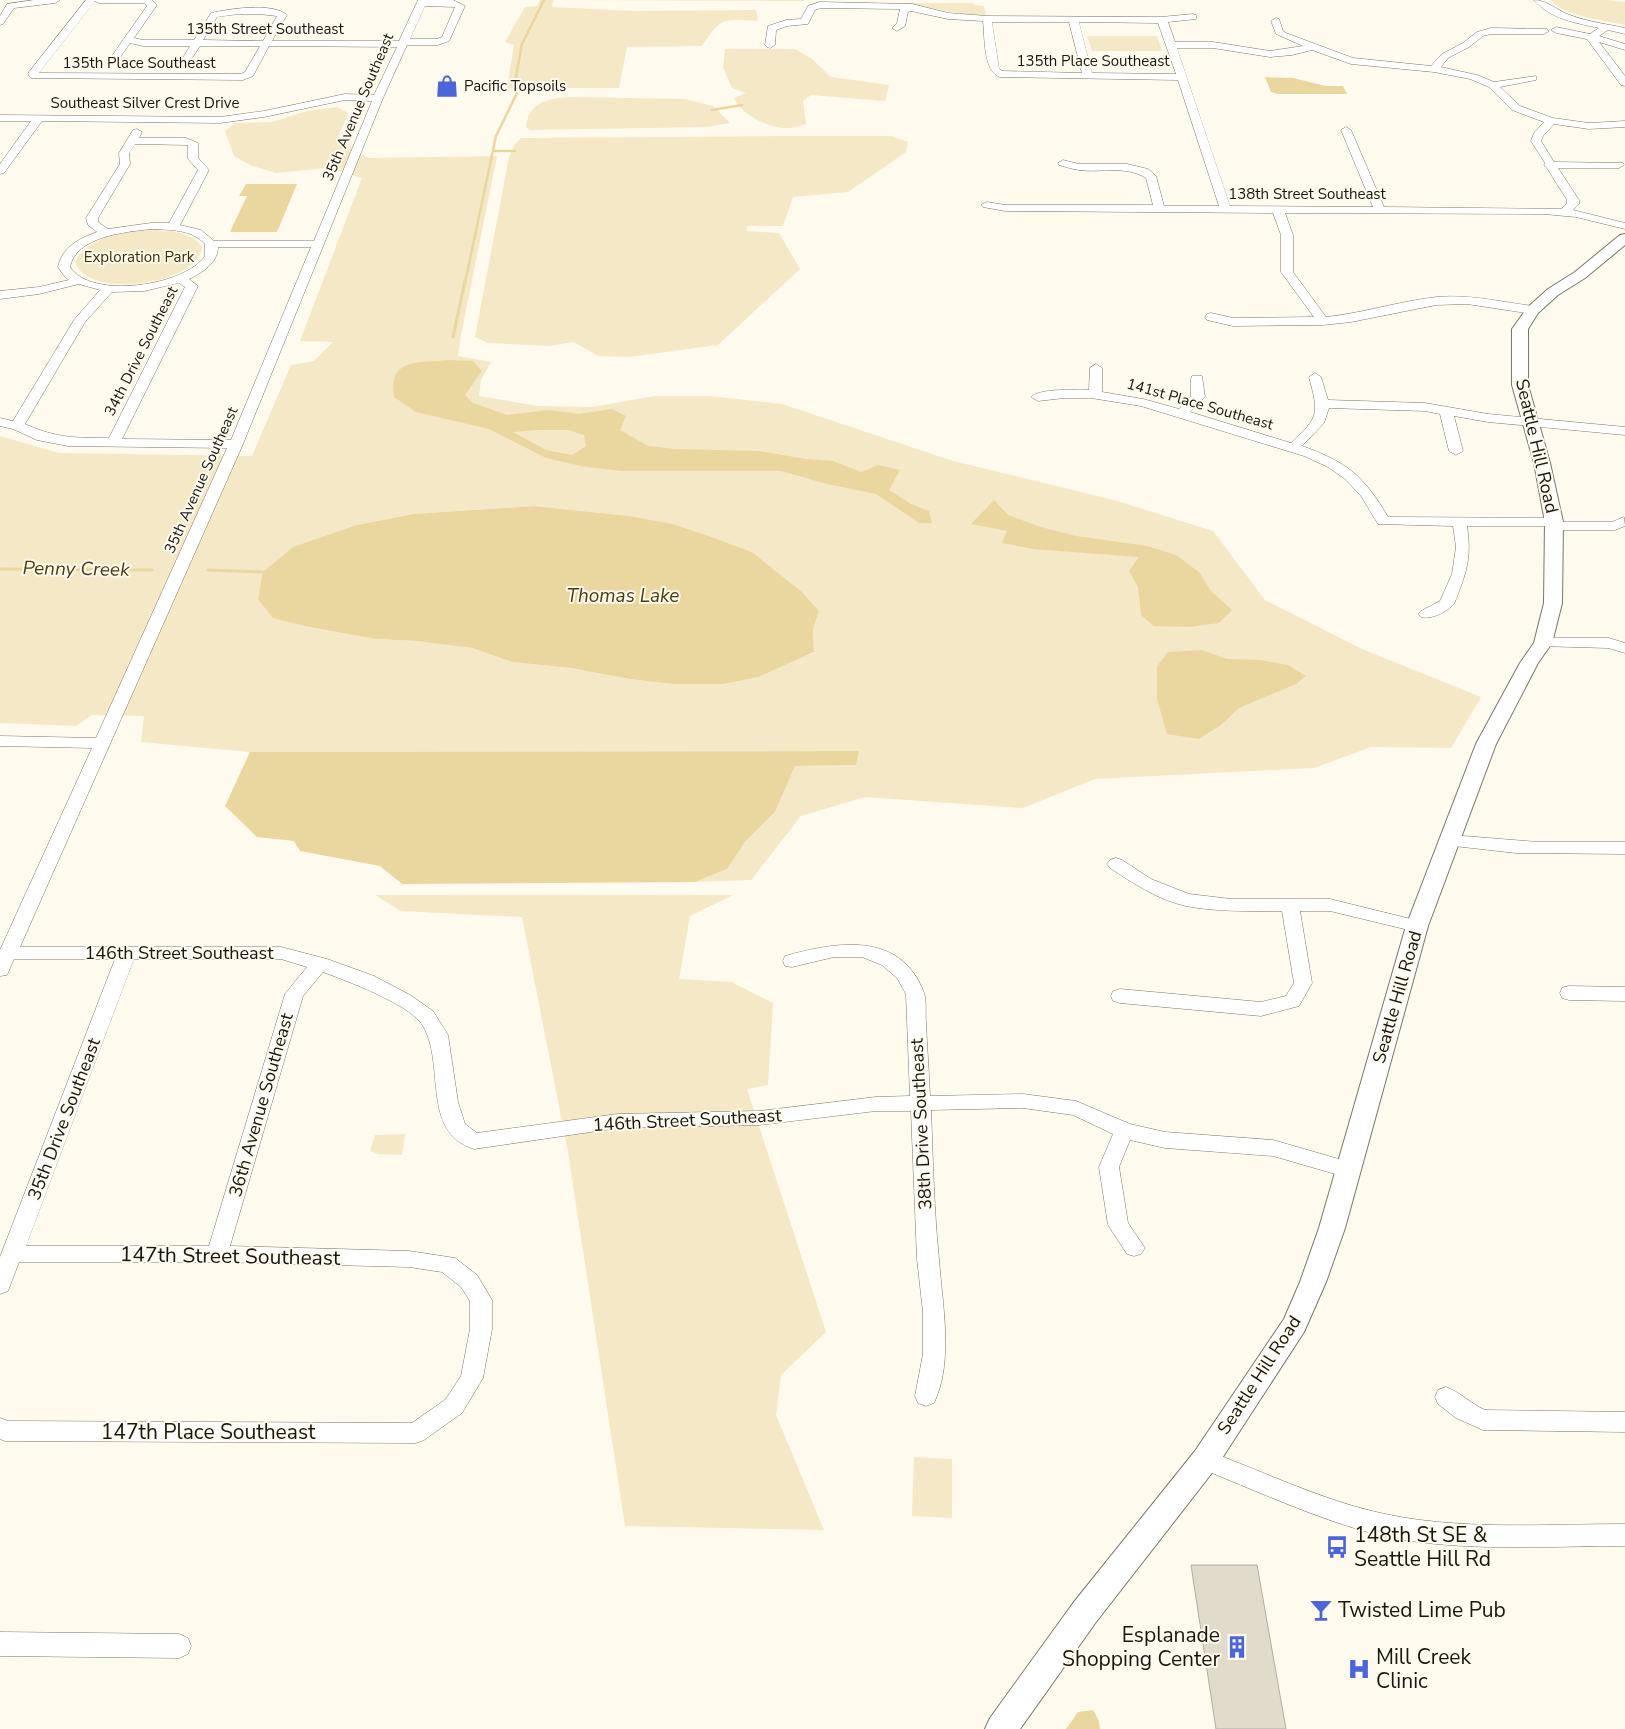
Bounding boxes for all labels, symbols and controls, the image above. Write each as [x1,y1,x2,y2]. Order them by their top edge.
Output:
street label: 135th Street Southeast [186,19,344,39]
street label: 35th Avenue Southeast [318,29,398,184]
street label: 135th Place Southeast [1016,51,1170,71]
street label: 135th Place Southeast [62,53,216,73]
shop icon: Pacific Topsoils [434,73,460,99]
place label: Pacific Topsoils [464,76,566,96]
street label: Southeast Silver Crest Drive [51,93,239,113]
street label: 138th Street Southeast [1228,184,1386,204]
park label: Exploration Park [84,247,195,267]
street label: 34th Drive Southeast [100,282,183,419]
street label: 141st Place Southeast [1124,373,1276,435]
street label: Seattle Hill Road [1510,377,1564,515]
street label: 35th Avenue Southeast [160,403,243,557]
water label: Penny Creek [22,555,130,583]
water label: Thomas Lake [567,583,679,609]
street label: Seattle Hill Road [1367,928,1427,1066]
street label: 146th Street Southeast [85,941,274,965]
street label: 36th Avenue Southeast [223,1010,299,1200]
street label: 35th Drive Southeast [22,1034,106,1203]
street label: 38th Drive Southeast [904,1037,937,1210]
street label: 146th Street Southeast [592,1103,783,1137]
street label: 147th Street Southeast [120,1240,341,1272]
street label: Seattle Hill Road [1212,1311,1306,1439]
street label: 147th Place Southeast [101,1418,316,1446]
place label: 148th St SE & Seattle Hill Rd [1354,1521,1491,1573]
bus stop icon: 148th St SE & Seattle Hill Rd [1324,1534,1350,1560]
place label: Twisted Lime Pub [1338,1596,1506,1624]
bar icon: Twisted Lime Pub [1308,1597,1334,1623]
place label: Esplanade Shopping Center [1062,1621,1220,1673]
building icon: Esplanade Shopping Center [1224,1634,1250,1660]
place label: Mill Creek Clinic [1376,1643,1472,1695]
hospital icon: Mill Creek Clinic [1346,1656,1372,1682]

